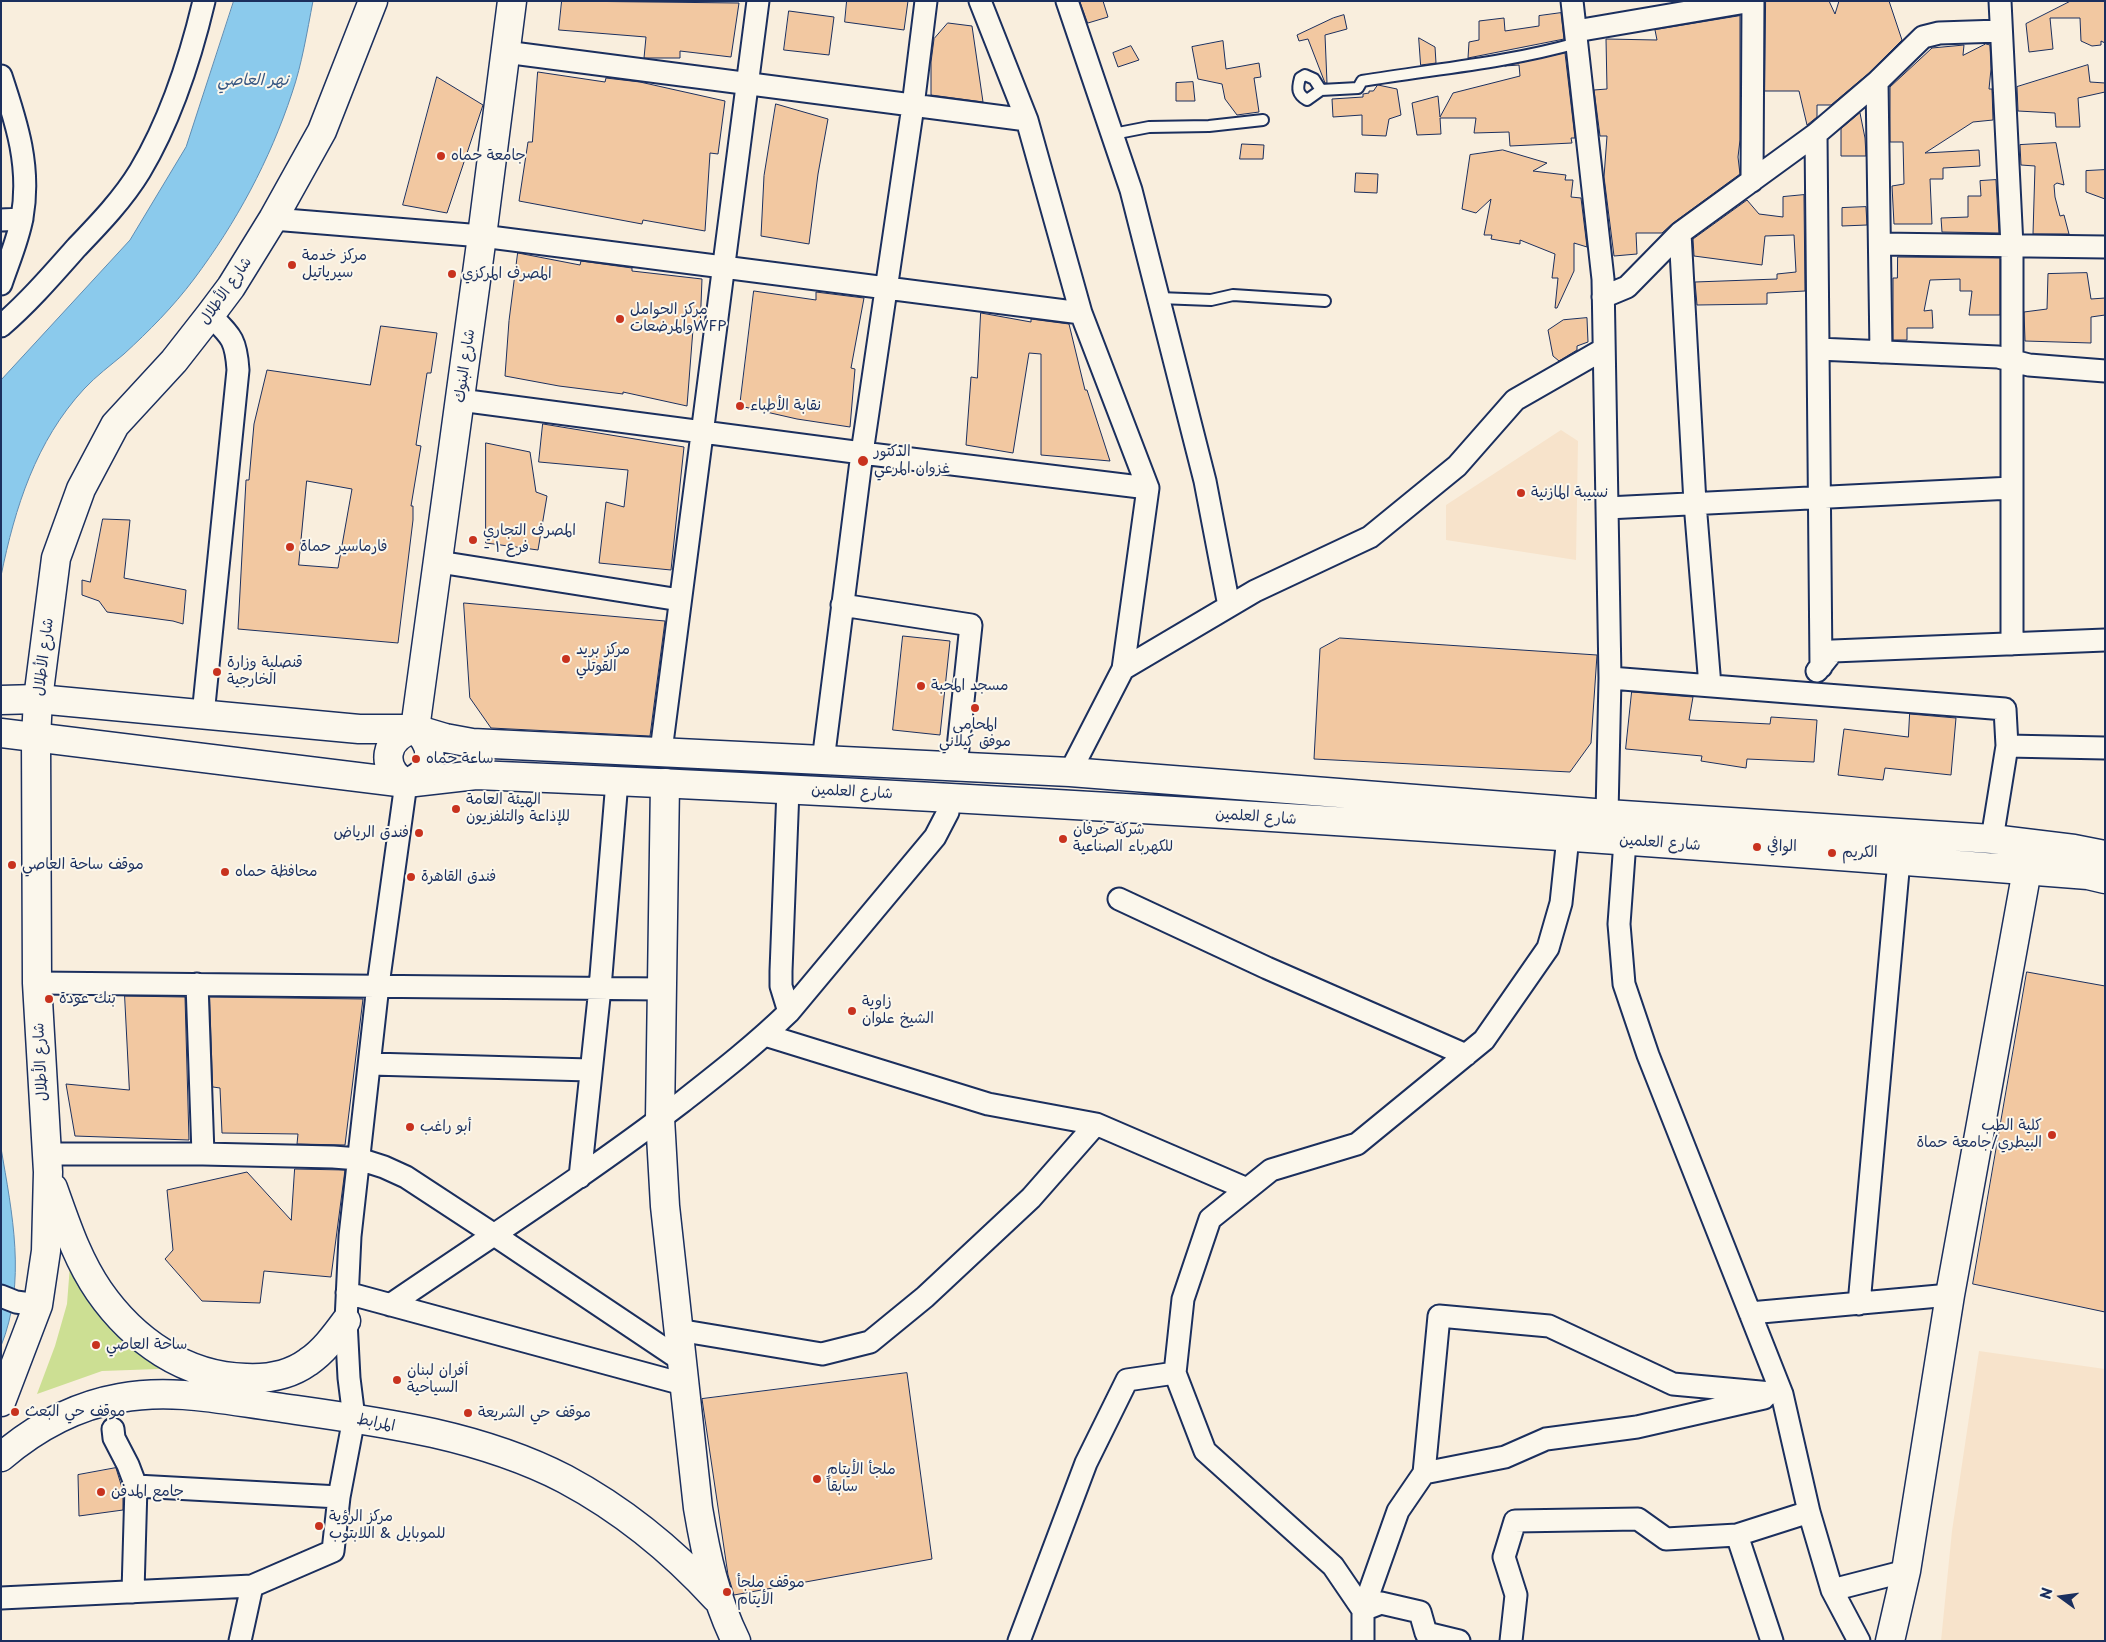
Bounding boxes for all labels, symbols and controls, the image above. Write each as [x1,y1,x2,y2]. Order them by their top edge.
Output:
water label: نهر العاصي [218,71,288,91]
place label: جامعة حماه [451,147,526,165]
marker: جامعة حماه [435,150,447,162]
place label: مركز خدمة سيرياتيل [302,247,367,282]
street label: شارع الأطلال [196,254,256,328]
marker: مركز خدمة سيرياتيل [286,259,298,271]
place label: المصرف المركزي [462,265,552,283]
marker: المصرف المركزي [446,268,458,280]
place label: مركز الحوامل والمرضعاتWFP [630,301,726,336]
marker: مركز الحوامل والمرضعاتWFP [614,313,626,325]
street label: شارع البنوك [451,328,479,404]
place label: نقابة الأطباء [750,397,821,415]
marker: نقابة الأطباء [734,400,746,412]
place label: الدكتور غزوان المرعي [874,443,950,478]
marker: الدكتور غزوان المرعي [856,454,870,468]
place label: نسيبة المازنية [1531,484,1608,502]
marker: نسيبة المازنية [1515,487,1527,499]
place label: المصرف التجاري - فرع ١ [483,522,576,557]
marker: المصرف التجاري - فرع ١ [467,534,479,546]
place label: فارماسير حماة [300,538,388,556]
marker: فارماسير حماة [284,541,296,553]
street label: شارع الأطلال [30,617,58,697]
place label: مركز بريد القوتلي [576,641,630,676]
marker: مركز بريد القوتلي [560,653,572,665]
place label: قنصلية وزارة الخارجية [227,654,303,689]
marker: قنصلية وزارة الخارجية [211,666,223,678]
place label: مسجد المحبة [931,677,1009,695]
marker: مسجد المحبة [915,680,927,692]
marker: المحامي موفق كيلاني [969,702,981,714]
place label: المحامي موفق كيلاني [939,716,1011,751]
place label: ساعة حماه [426,750,494,768]
marker: ساعة حماه [410,753,422,765]
street label: شارع العلمين [811,781,893,803]
place label: الهيئة العامة للإذاعة والتلفزيون [466,791,570,826]
marker: الهيئة العامة للإذاعة والتلفزيون [450,803,462,815]
street label: شارع العلمين [1215,805,1297,829]
place label: شركة خرفان للكهرباء الصناعية [1073,821,1173,856]
place label: فندق الرياض [334,824,409,842]
marker: فندق الرياض [413,827,425,839]
street label: شارع العلمين [1619,831,1701,855]
marker: شركة خرفان للكهرباء الصناعية [1057,833,1069,845]
place label: الوافي [1767,838,1797,856]
marker: الوافي [1751,841,1763,853]
place label: الكريم [1842,844,1878,862]
marker: الكريم [1826,847,1838,859]
place label: موقف ساحة العاصي [22,856,144,874]
marker: موقف ساحة العاصي [6,859,18,871]
place label: محافظة حماه [235,863,317,881]
marker: محافظة حماه [219,866,231,878]
place label: فندق القاهرة [421,868,496,886]
marker: فندق القاهرة [405,871,417,883]
place label: بنك عودة [59,990,116,1008]
marker: بنك عودة [43,993,55,1005]
place label: زاوية الشيخ علوان [862,993,934,1028]
marker: زاوية الشيخ علوان [846,1005,858,1017]
street label: شارع الأطلال [30,1022,52,1102]
place label: كلية الطب البيطري/جامعة حماة [1916,1117,2042,1152]
place label: أبو راغب [420,1118,471,1136]
marker: أبو راغب [404,1121,416,1133]
marker: كلية الطب البيطري/جامعة حماة [2046,1129,2058,1141]
place label: ساحة العاصي [106,1336,187,1354]
marker: ساحة العاصي [90,1339,102,1351]
place label: أفران لبنان السياحية [407,1362,468,1397]
marker: أفران لبنان السياحية [391,1374,403,1386]
place label: موقف حي البعث [25,1403,125,1421]
place label: موقف حي الشريعة [478,1404,591,1422]
marker: موقف حي البعث [9,1406,21,1418]
marker: موقف حي الشريعة [462,1407,474,1419]
street label: المرابط [355,1410,397,1436]
place label: ملجأ الأيتام سابقاً [827,1461,896,1496]
marker: ملجأ الأيتام سابقاً [811,1473,823,1485]
place label: جامع المدفن [111,1483,184,1501]
marker: جامع المدفن [95,1486,107,1498]
place label: مركز الرؤية للموبايل & اللابتوب [329,1508,445,1543]
marker: مركز الرؤية للموبايل & اللابتوب [313,1520,325,1532]
north arrow [2036,1572,2086,1622]
place label: موقف ملجأ الأيتام [737,1574,805,1609]
text: N [2034,1585,2057,1601]
marker: موقف ملجأ الأيتام [721,1586,733,1598]

